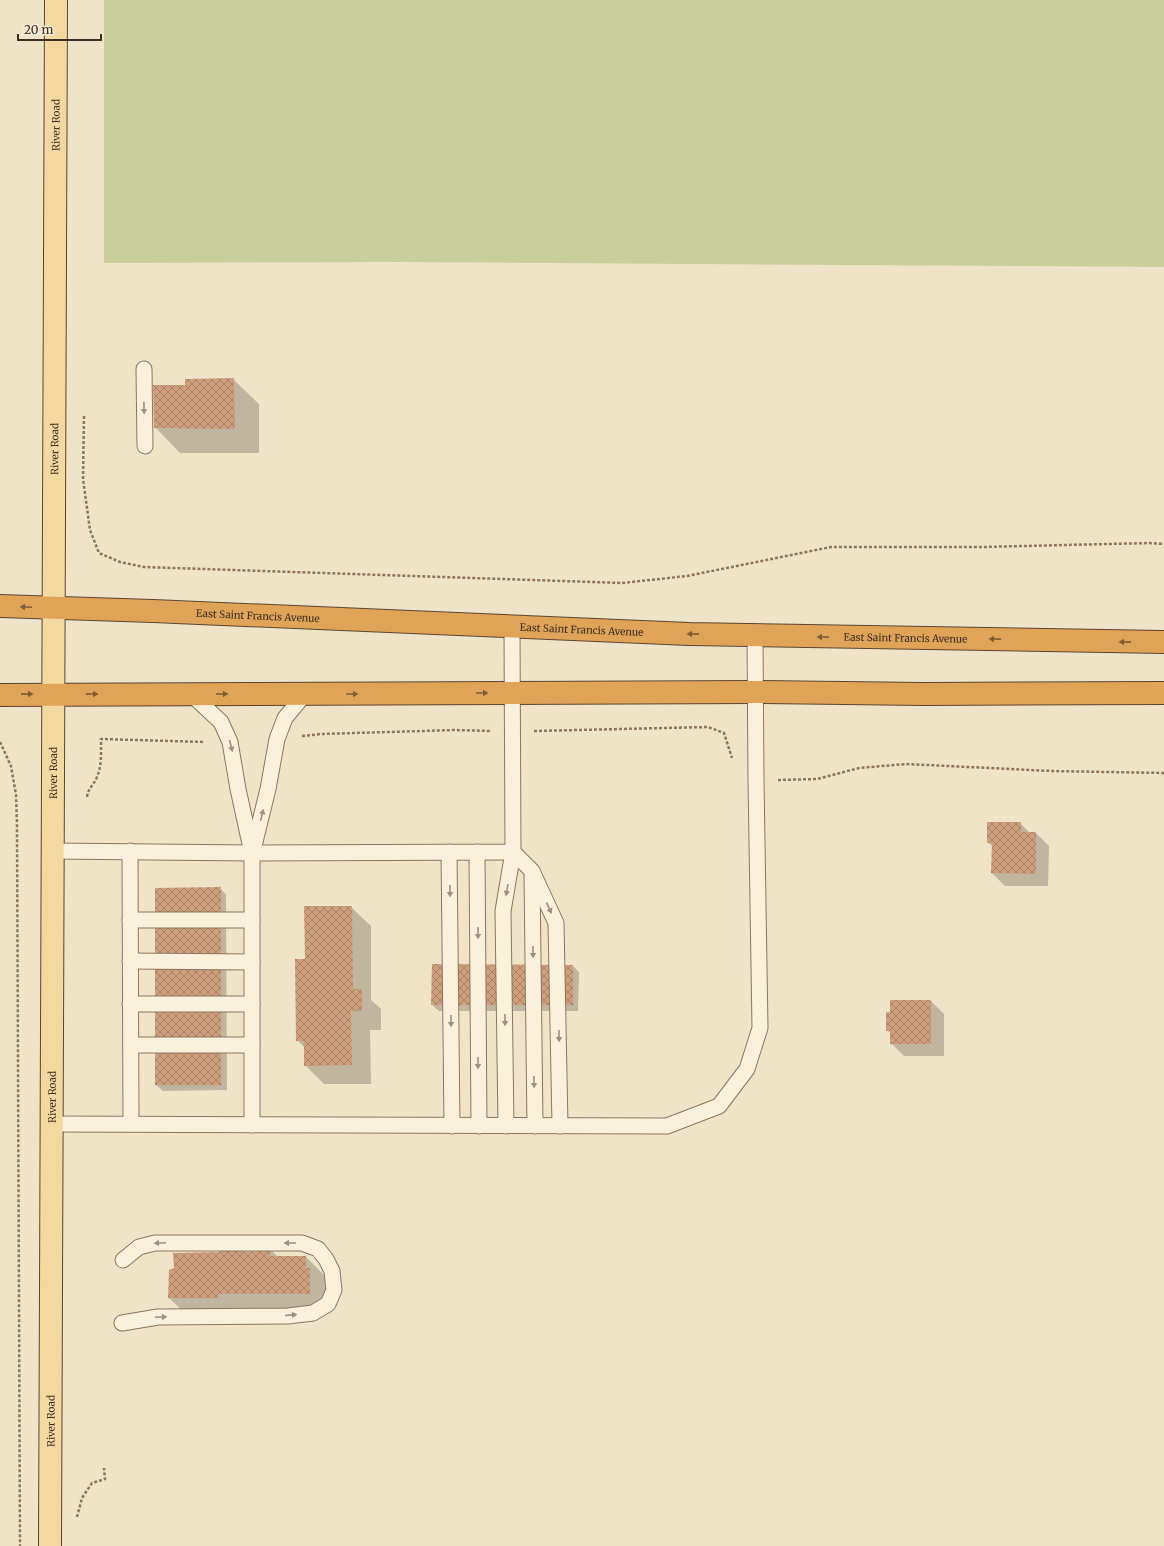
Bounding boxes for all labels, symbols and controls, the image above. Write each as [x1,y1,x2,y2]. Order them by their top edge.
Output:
scale bar [18,16,101,42]
text: 20 m [24,22,53,37]
street label: River Road [49,99,63,151]
one-way arrow [141,402,147,415]
street label: River Road [48,423,61,475]
one-way arrow [19,604,32,610]
street label: East Saint Francis Avenue [196,607,320,625]
street label: East Saint Francis Avenue [519,621,644,639]
one-way arrow [687,631,699,638]
street label: East Saint Francis Avenue [843,631,967,646]
one-way arrow [817,633,829,640]
one-way arrow [989,636,1001,643]
one-way arrow [1118,639,1131,645]
one-way arrow [476,690,489,696]
one-way arrow [21,691,34,697]
one-way arrow [86,691,99,697]
one-way arrow [216,691,229,697]
one-way arrow [346,691,359,697]
one-way arrow [228,740,234,752]
street label: River Road [47,747,60,799]
one-way arrow [259,809,265,821]
one-way arrow [503,884,509,896]
one-way arrow [447,885,453,898]
one-way arrow [546,902,552,913]
one-way arrow [474,927,481,939]
one-way arrow [529,946,536,958]
one-way arrow [502,1014,508,1027]
one-way arrow [448,1015,454,1028]
one-way arrow [555,1030,562,1042]
one-way arrow [475,1057,481,1070]
street label: River Road [46,1071,59,1123]
one-way arrow [531,1076,537,1089]
one-way arrow [153,1240,166,1246]
one-way arrow [283,1240,296,1246]
one-way arrow [285,1312,297,1318]
one-way arrow [155,1314,168,1320]
street label: River Road [44,1395,58,1447]

